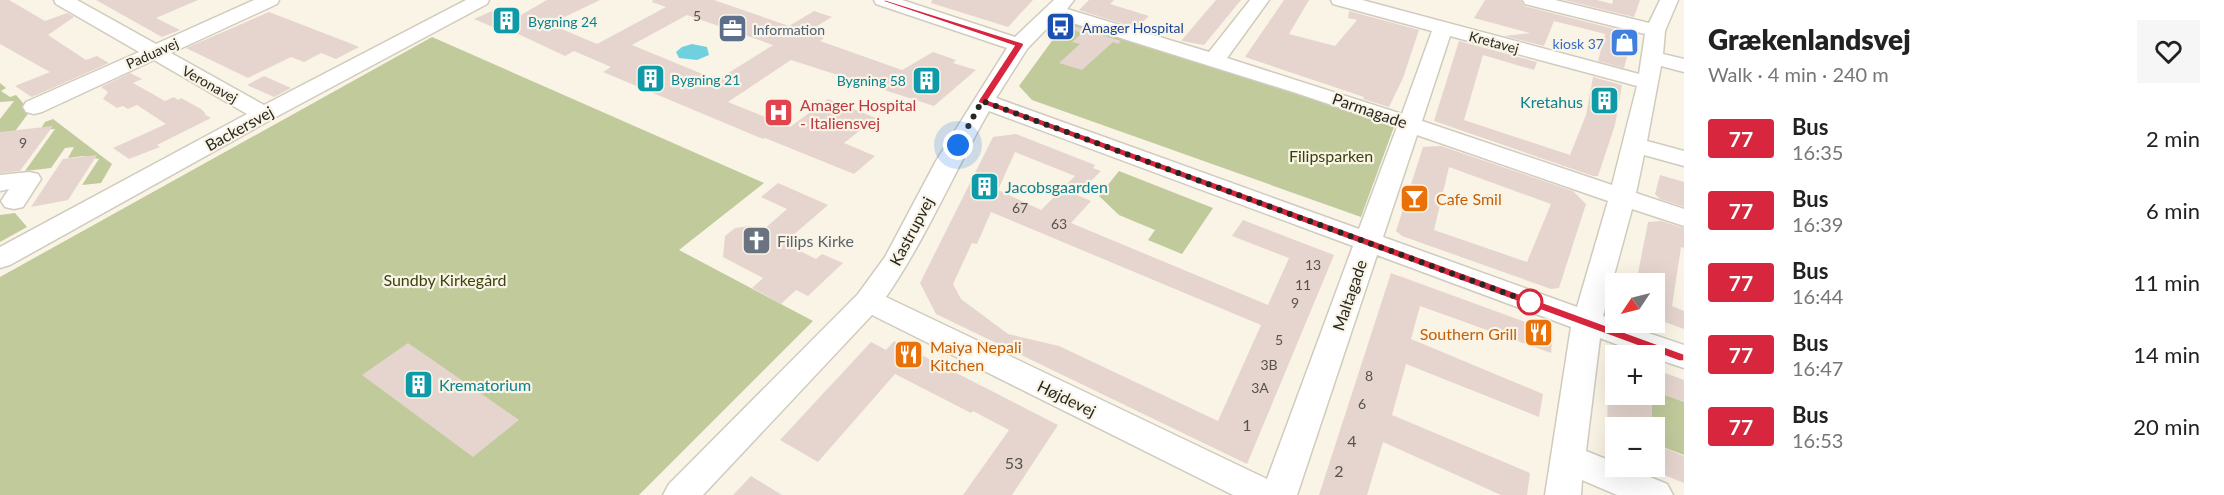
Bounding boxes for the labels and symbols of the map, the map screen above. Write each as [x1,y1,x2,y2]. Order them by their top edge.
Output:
building icon: Bygning 24 [491,5,523,37]
house number: 5 [693,7,701,24]
bus stop icon: Amager Hospital [1045,11,1077,43]
place label: Bygning 24 [528,13,597,30]
office icon: Information [716,13,748,45]
place label: Amager Hospital [1082,19,1184,36]
place label: Information [753,21,825,38]
street label: Kretavej [1467,27,1521,57]
shop icon: kiosk 37 [1609,27,1641,59]
street label: Paduavej [123,34,181,72]
place label: kiosk 37 [1553,35,1604,52]
street label: Veronavej [179,62,241,106]
building icon: Bygning 21 [634,63,666,95]
building icon: Bygning 58 [911,64,943,96]
place label: Bygning 21 [671,71,740,88]
place label: Bygning 58 [837,72,906,89]
building icon: Kretahus [1588,85,1620,117]
street label: Parmagade [1330,88,1410,132]
place label: Kretahus [1520,92,1583,111]
place label: Amager Hospital - Italiensvej [800,95,916,132]
hospital icon: Amager Hospital - Italiensvej [763,97,795,129]
street label: Backersvej [202,102,276,154]
your location [943,130,973,160]
house number: 9 [19,134,27,151]
park label: Filipsparken [1289,146,1373,165]
building icon: Jacobsgaarden [968,170,1000,202]
place label: Jacobsgaarden [1005,177,1108,196]
bar icon: Cafe Smil [1399,182,1431,214]
place label: Cafe Smil [1436,189,1502,208]
street label: Kastrupvej [885,193,937,269]
house number: 67 [1012,199,1028,216]
house number: 63 [1051,215,1067,232]
church icon: Filips Kirke [740,224,772,256]
place label: Filips Kirke [777,231,854,250]
house number: 13 [1305,256,1321,273]
street label: Maltagade [1328,257,1370,333]
park label: Sundby Kirkegård [383,270,507,289]
north arrow [1605,273,1665,333]
house number: 11 [1295,276,1311,293]
unlabelled marker [1517,289,1543,315]
house number: 9 [1291,294,1299,311]
restaurant icon: Southern Grill [1522,317,1554,349]
place label: Southern Grill [1420,324,1517,343]
house number: 5 [1275,331,1283,348]
place label: Maiya Nepali Kitchen [930,337,1022,374]
restaurant icon: Maiya Nepali Kitchen [893,339,925,371]
house number: 3B [1260,356,1278,373]
house number: 8 [1365,367,1373,384]
building icon: Krematorium [402,368,434,400]
place label: Krematorium [439,375,531,394]
street label: Højdevej [1035,376,1099,420]
house number: 3A [1251,379,1269,396]
house number: 6 [1358,395,1366,412]
house number: 1 [1242,415,1252,434]
house number: 4 [1347,431,1357,450]
house number: 53 [1005,453,1023,472]
house number: 2 [1334,461,1344,480]

